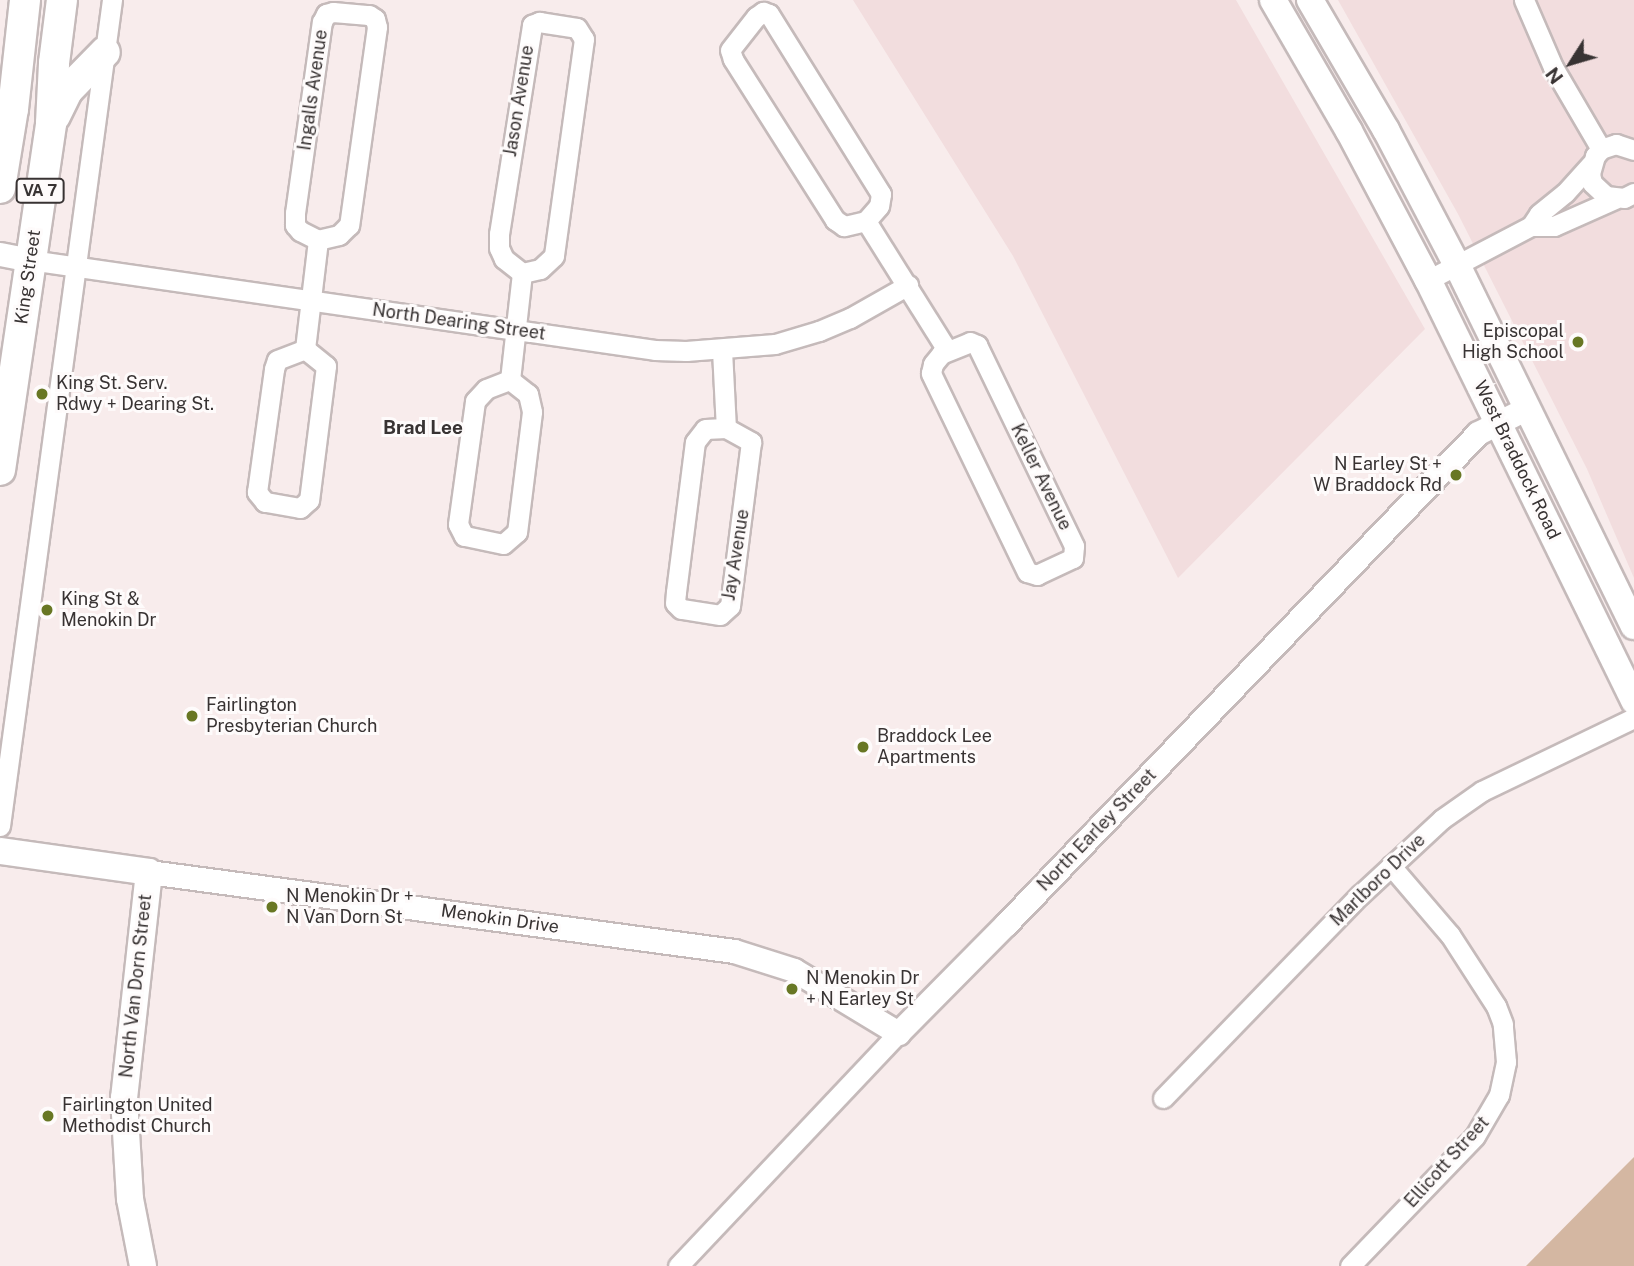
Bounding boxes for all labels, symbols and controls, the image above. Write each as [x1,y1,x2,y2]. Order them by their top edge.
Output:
street label: Ingalls Avenue [294,28,332,152]
north arrow [1536,28,1606,98]
street label: Jason Avenue [500,44,538,158]
text: N [1541,63,1567,88]
road number: VA 7 [16,178,64,204]
street label: King Street [11,228,45,326]
street label: North Dearing Street [371,299,547,345]
place label: Episcopal High School [1462,321,1564,364]
marker: Episcopal High School [1570,334,1586,350]
place label: King St. Serv. Rdwy + Dearing St. [56,373,214,416]
street label: West Braddock Road [1469,377,1565,543]
marker: King St. Serv. Rdwy + Dearing St. [34,386,50,402]
district label: Brad Lee [383,417,463,439]
street label: Keller Avenue [1006,420,1076,534]
place label: N Earley St + W Braddock Rd [1313,454,1442,496]
marker: N Earley St + W Braddock Rd [1448,467,1464,483]
street label: Jay Avenue [718,508,754,602]
place label: King St & Menokin Dr [61,589,157,632]
marker: King St & Menokin Dr [39,602,55,618]
place label: Fairlington Presbyterian Church [206,695,377,738]
marker: Fairlington Presbyterian Church [184,708,200,724]
place label: Braddock Lee Apartments [877,726,992,768]
marker: Braddock Lee Apartments [855,739,871,755]
street label: North Earley Street [1033,764,1161,896]
street label: Marlboro Drive [1326,829,1430,931]
place label: N Menokin Dr + N Van Dorn St [286,886,414,928]
street label: North Van Dorn Street [116,893,156,1079]
marker: N Menokin Dr + N Van Dorn St [264,899,280,915]
street label: Menokin Drive [440,900,560,938]
place label: N Menokin Dr + N Earley St [806,968,919,1010]
marker: N Menokin Dr + N Earley St [784,981,800,997]
place label: Fairlington United Methodist Church [62,1095,213,1138]
marker: Fairlington United Methodist Church [40,1108,56,1124]
street label: Ellicott Street [1400,1112,1494,1212]

